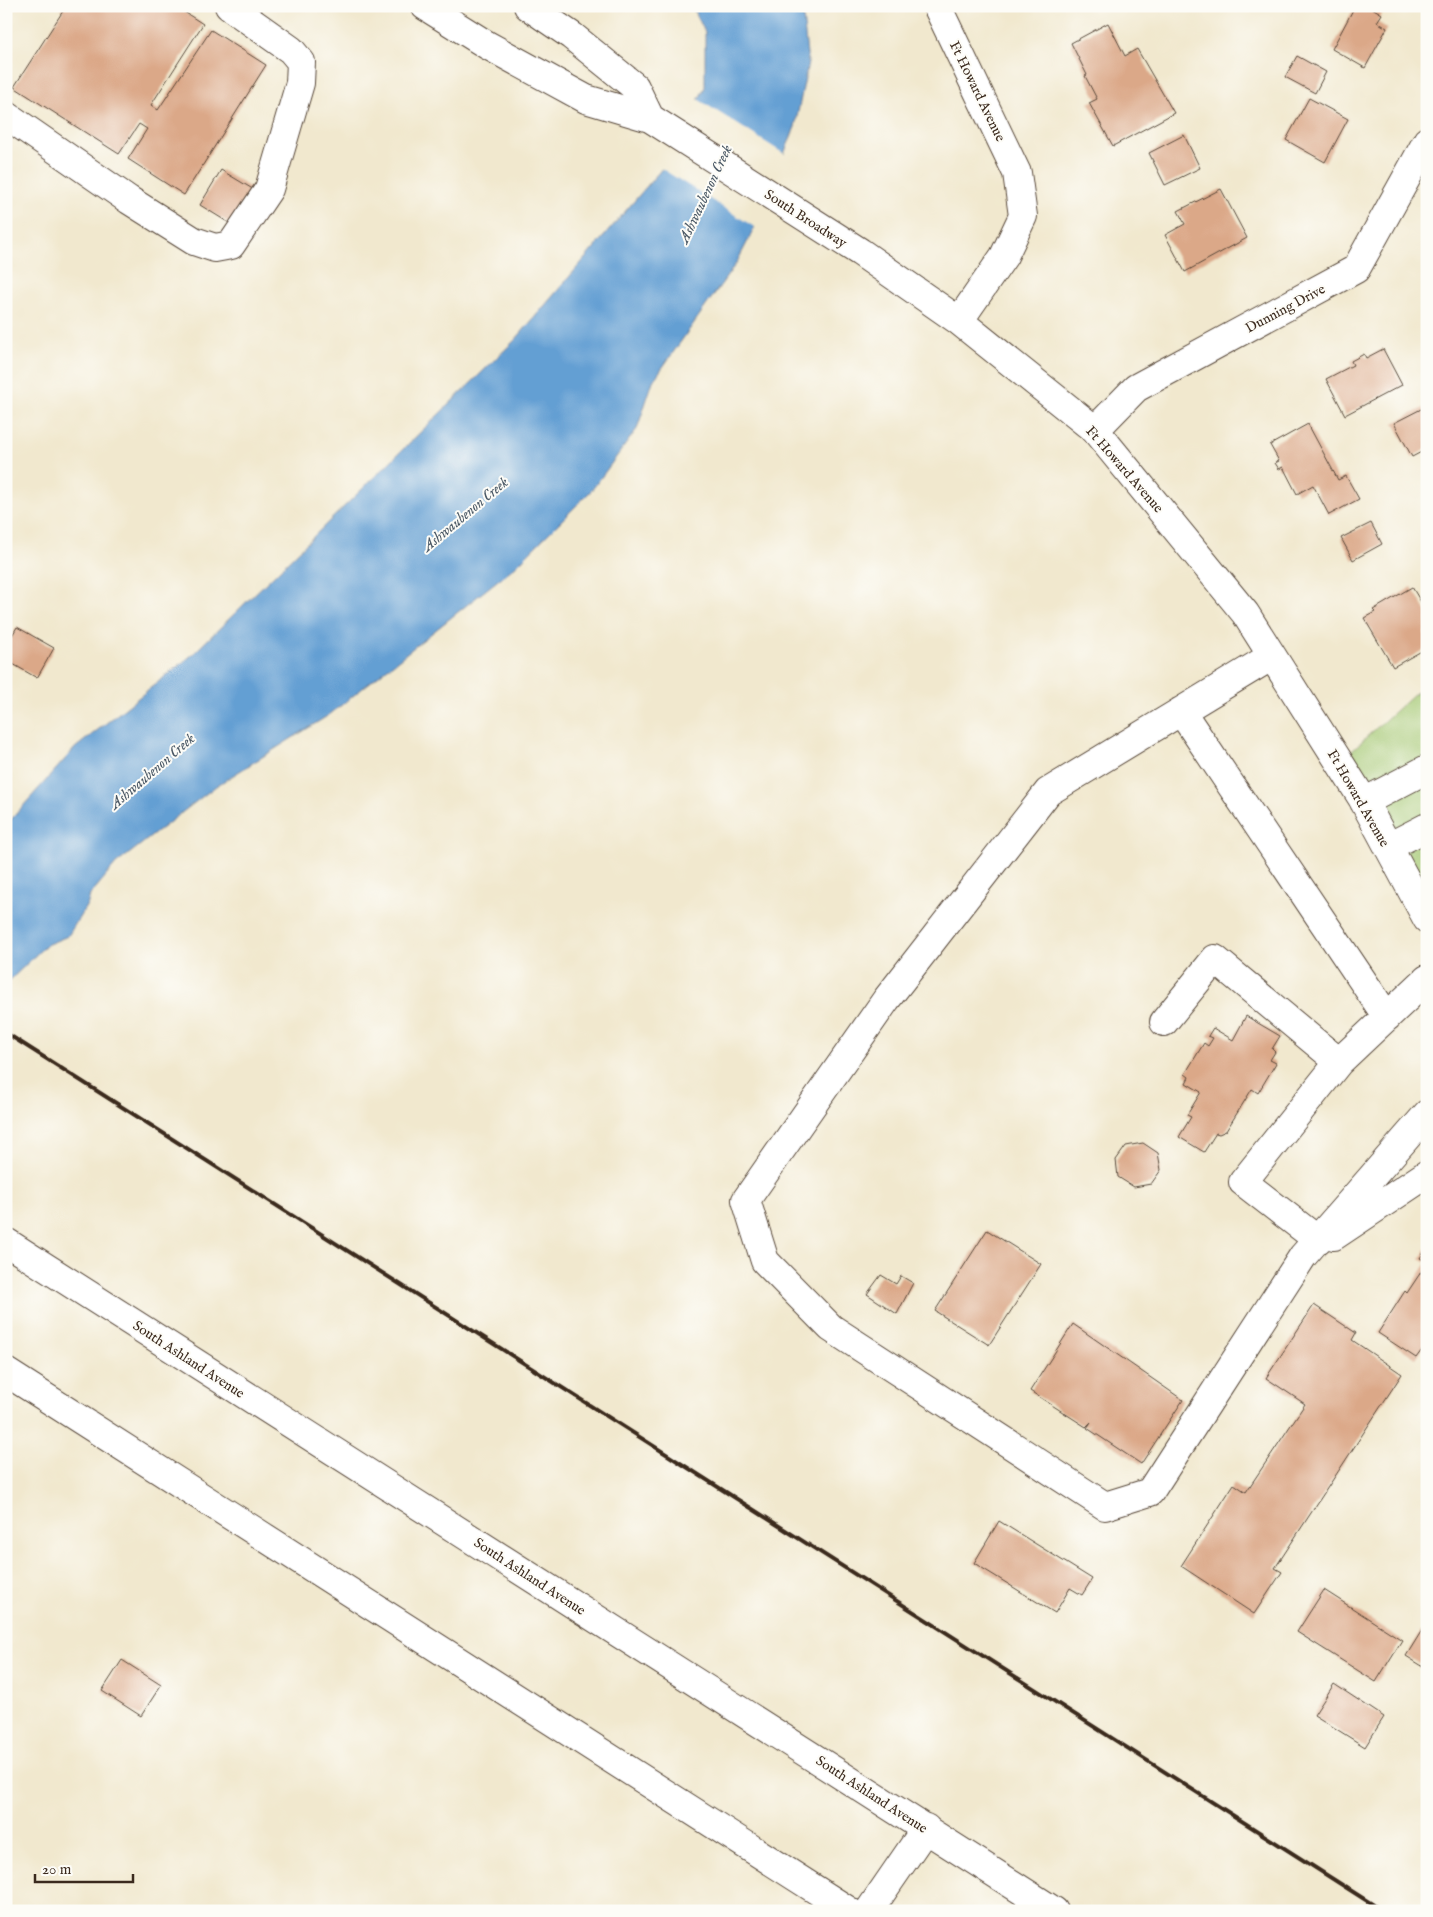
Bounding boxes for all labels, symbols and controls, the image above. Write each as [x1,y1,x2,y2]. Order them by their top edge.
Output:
street label: Ft Howard Avenue [945,38,1009,145]
water label: Ashwaubenon Creek [673,142,737,248]
street label: South Broadway [761,186,850,252]
street label: Dunning Drive [1242,280,1329,337]
street label: Ft Howard Avenue [1082,422,1167,517]
water label: Ashwaubenon Creek [417,473,512,557]
water label: Ashwaubenon Creek [104,729,199,815]
street label: Ft Howard Avenue [1323,747,1394,851]
street label: South Ashland Avenue [129,1317,248,1403]
street label: South Ashland Avenue [470,1534,589,1620]
street label: South Ashland Avenue [812,1752,931,1838]
scale bar [35,1852,132,1884]
text: 20 m [42,1860,72,1879]

